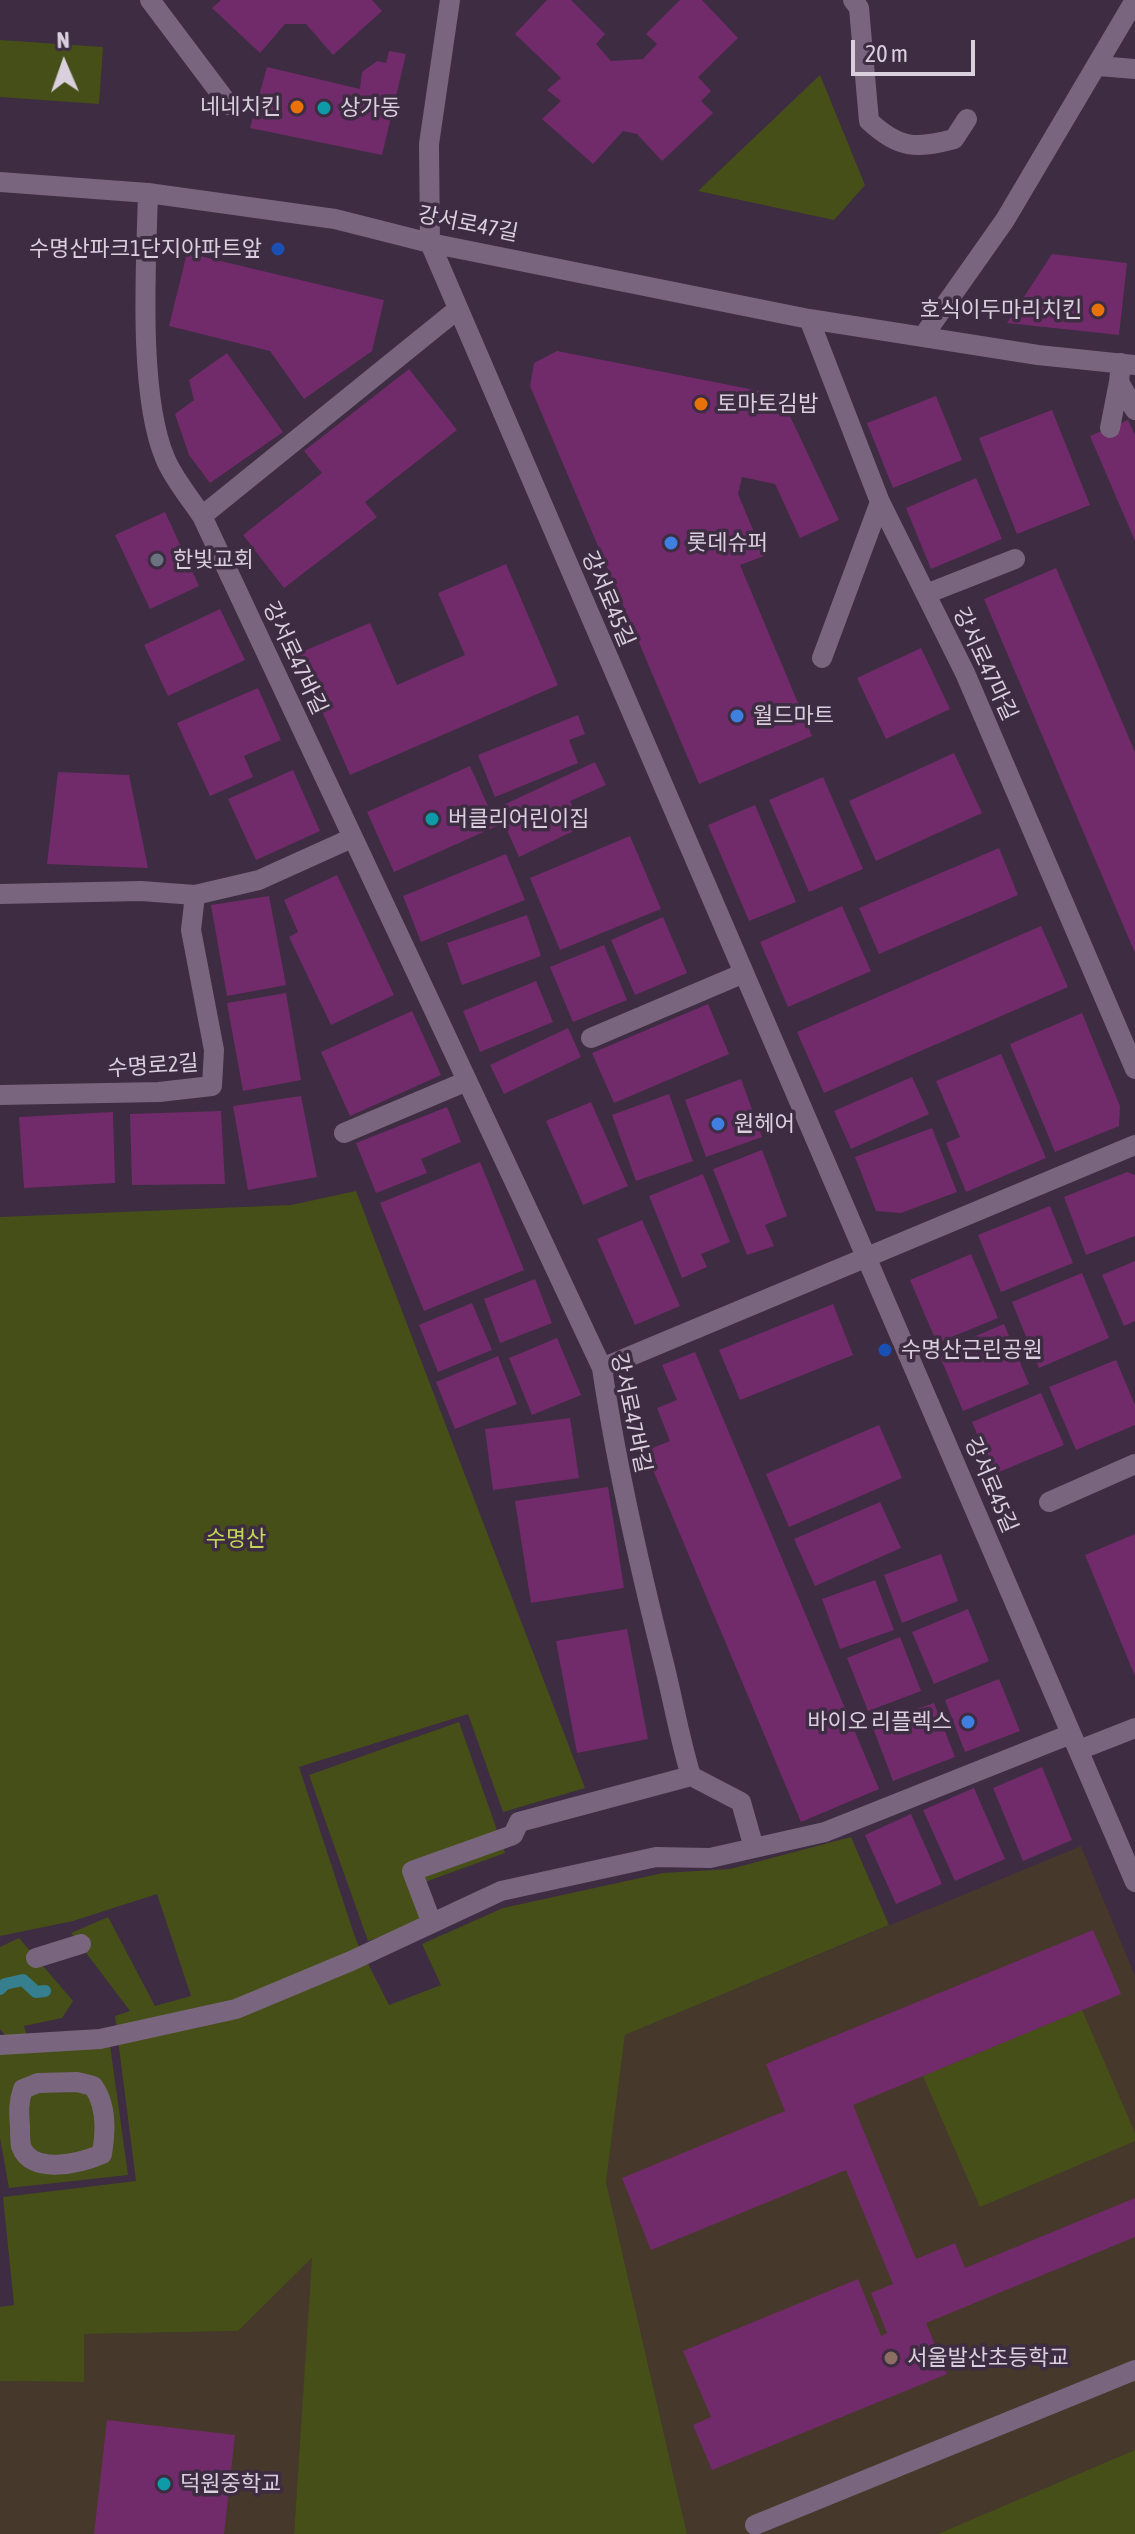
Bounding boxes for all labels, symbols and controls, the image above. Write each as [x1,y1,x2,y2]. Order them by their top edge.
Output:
north arrow [24,24,104,104]
scale bar [855,24,979,74]
text: N [56,27,70,53]
text: 20 m [865,40,908,67]
place label: 네네치킨 [200,94,281,120]
place label: 상가동 [340,95,401,121]
marker: 네네치킨 [288,98,306,116]
marker: 상가동 [315,99,333,117]
street label: 강서로47길 [416,201,520,247]
place label: 수명산파크1단지아파트앞 [29,236,262,262]
marker: 수명산파크1단지아파트앞 [269,240,287,258]
place label: 호식이두마리치킨 [920,297,1082,323]
marker: 호식이두마리치킨 [1089,301,1107,319]
place label: 토마토김밥 [717,391,818,417]
marker: 토마토김밥 [692,395,710,413]
place label: 롯데슈퍼 [687,530,768,556]
marker: 롯데슈퍼 [662,534,680,552]
place label: 한빛교회 [173,547,254,573]
street label: 강서로45길 [576,547,640,651]
marker: 한빛교회 [148,551,166,569]
street label: 강서로47바길 [257,597,333,719]
street label: 강서로47마길 [947,603,1023,725]
place label: 월드마트 [753,703,834,729]
marker: 월드마트 [728,707,746,725]
place label: 버클리어린이집 [448,806,590,832]
marker: 버클리어린이집 [423,810,441,828]
street label: 수명로2길 [107,1050,199,1082]
place label: 원헤어 [734,1111,795,1137]
marker: 원헤어 [709,1115,727,1133]
place label: 수명산근린공원 [901,1337,1043,1363]
marker: 수명산근린공원 [876,1341,894,1359]
street label: 강서로47바길 [605,1351,657,1475]
street label: 강서로45길 [959,1433,1023,1537]
park label: 수명산 [206,1526,266,1552]
place label: 바이오 리플렉스 [807,1709,952,1735]
marker: 바이오 리플렉스 [959,1713,977,1731]
place label: 서울발산초등학교 [907,2345,1069,2371]
marker: 서울발산초등학교 [882,2349,900,2367]
place label: 덕원중학교 [180,2471,281,2497]
marker: 덕원중학교 [155,2475,173,2493]

